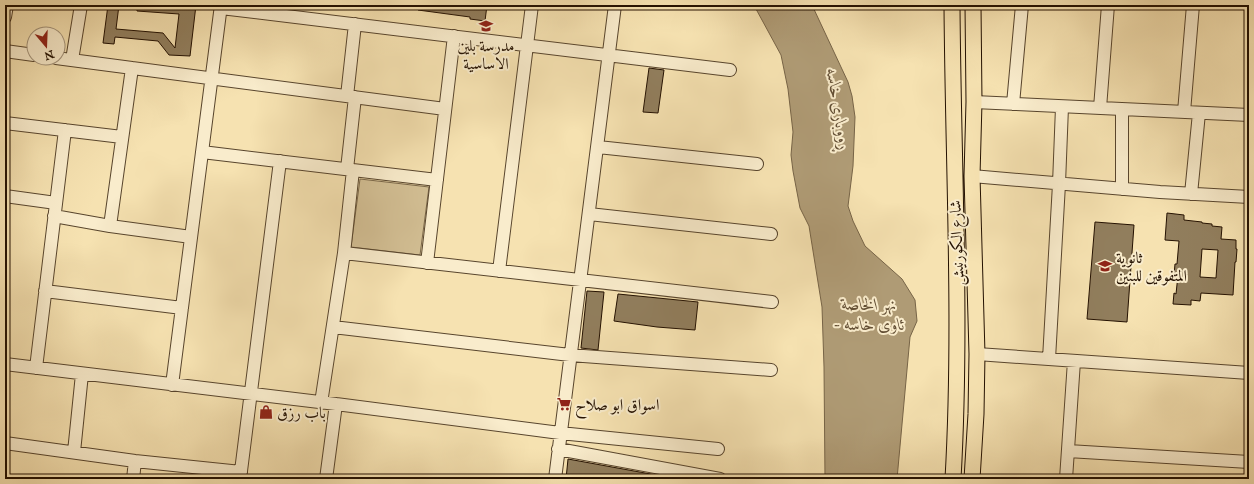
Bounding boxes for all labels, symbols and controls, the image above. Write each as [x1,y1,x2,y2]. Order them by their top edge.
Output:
school or university icon: مدرسة بلين الاساسية [478,18,494,34]
north arrow [26,26,66,66]
place label: مدرسة بلين الاساسية [457,37,515,75]
text: N [42,46,57,63]
water label: ڕووباری خاسە [819,67,854,152]
street label: شارع الكورنيش [947,200,971,286]
place label: ثانوية المتفوقين للبنين [1116,249,1187,287]
school or university icon: ثانوية المتفوقين للبنين [1097,258,1113,274]
water label: نهر الخاصة - ئاوی خاسە [833,295,905,336]
supermarket icon: اسواق ابو صلاح [556,396,572,412]
place label: اسواق ابو صلاح [575,396,659,419]
shop icon: باب رزق [258,404,274,420]
place label: باب رزق [277,404,326,424]

